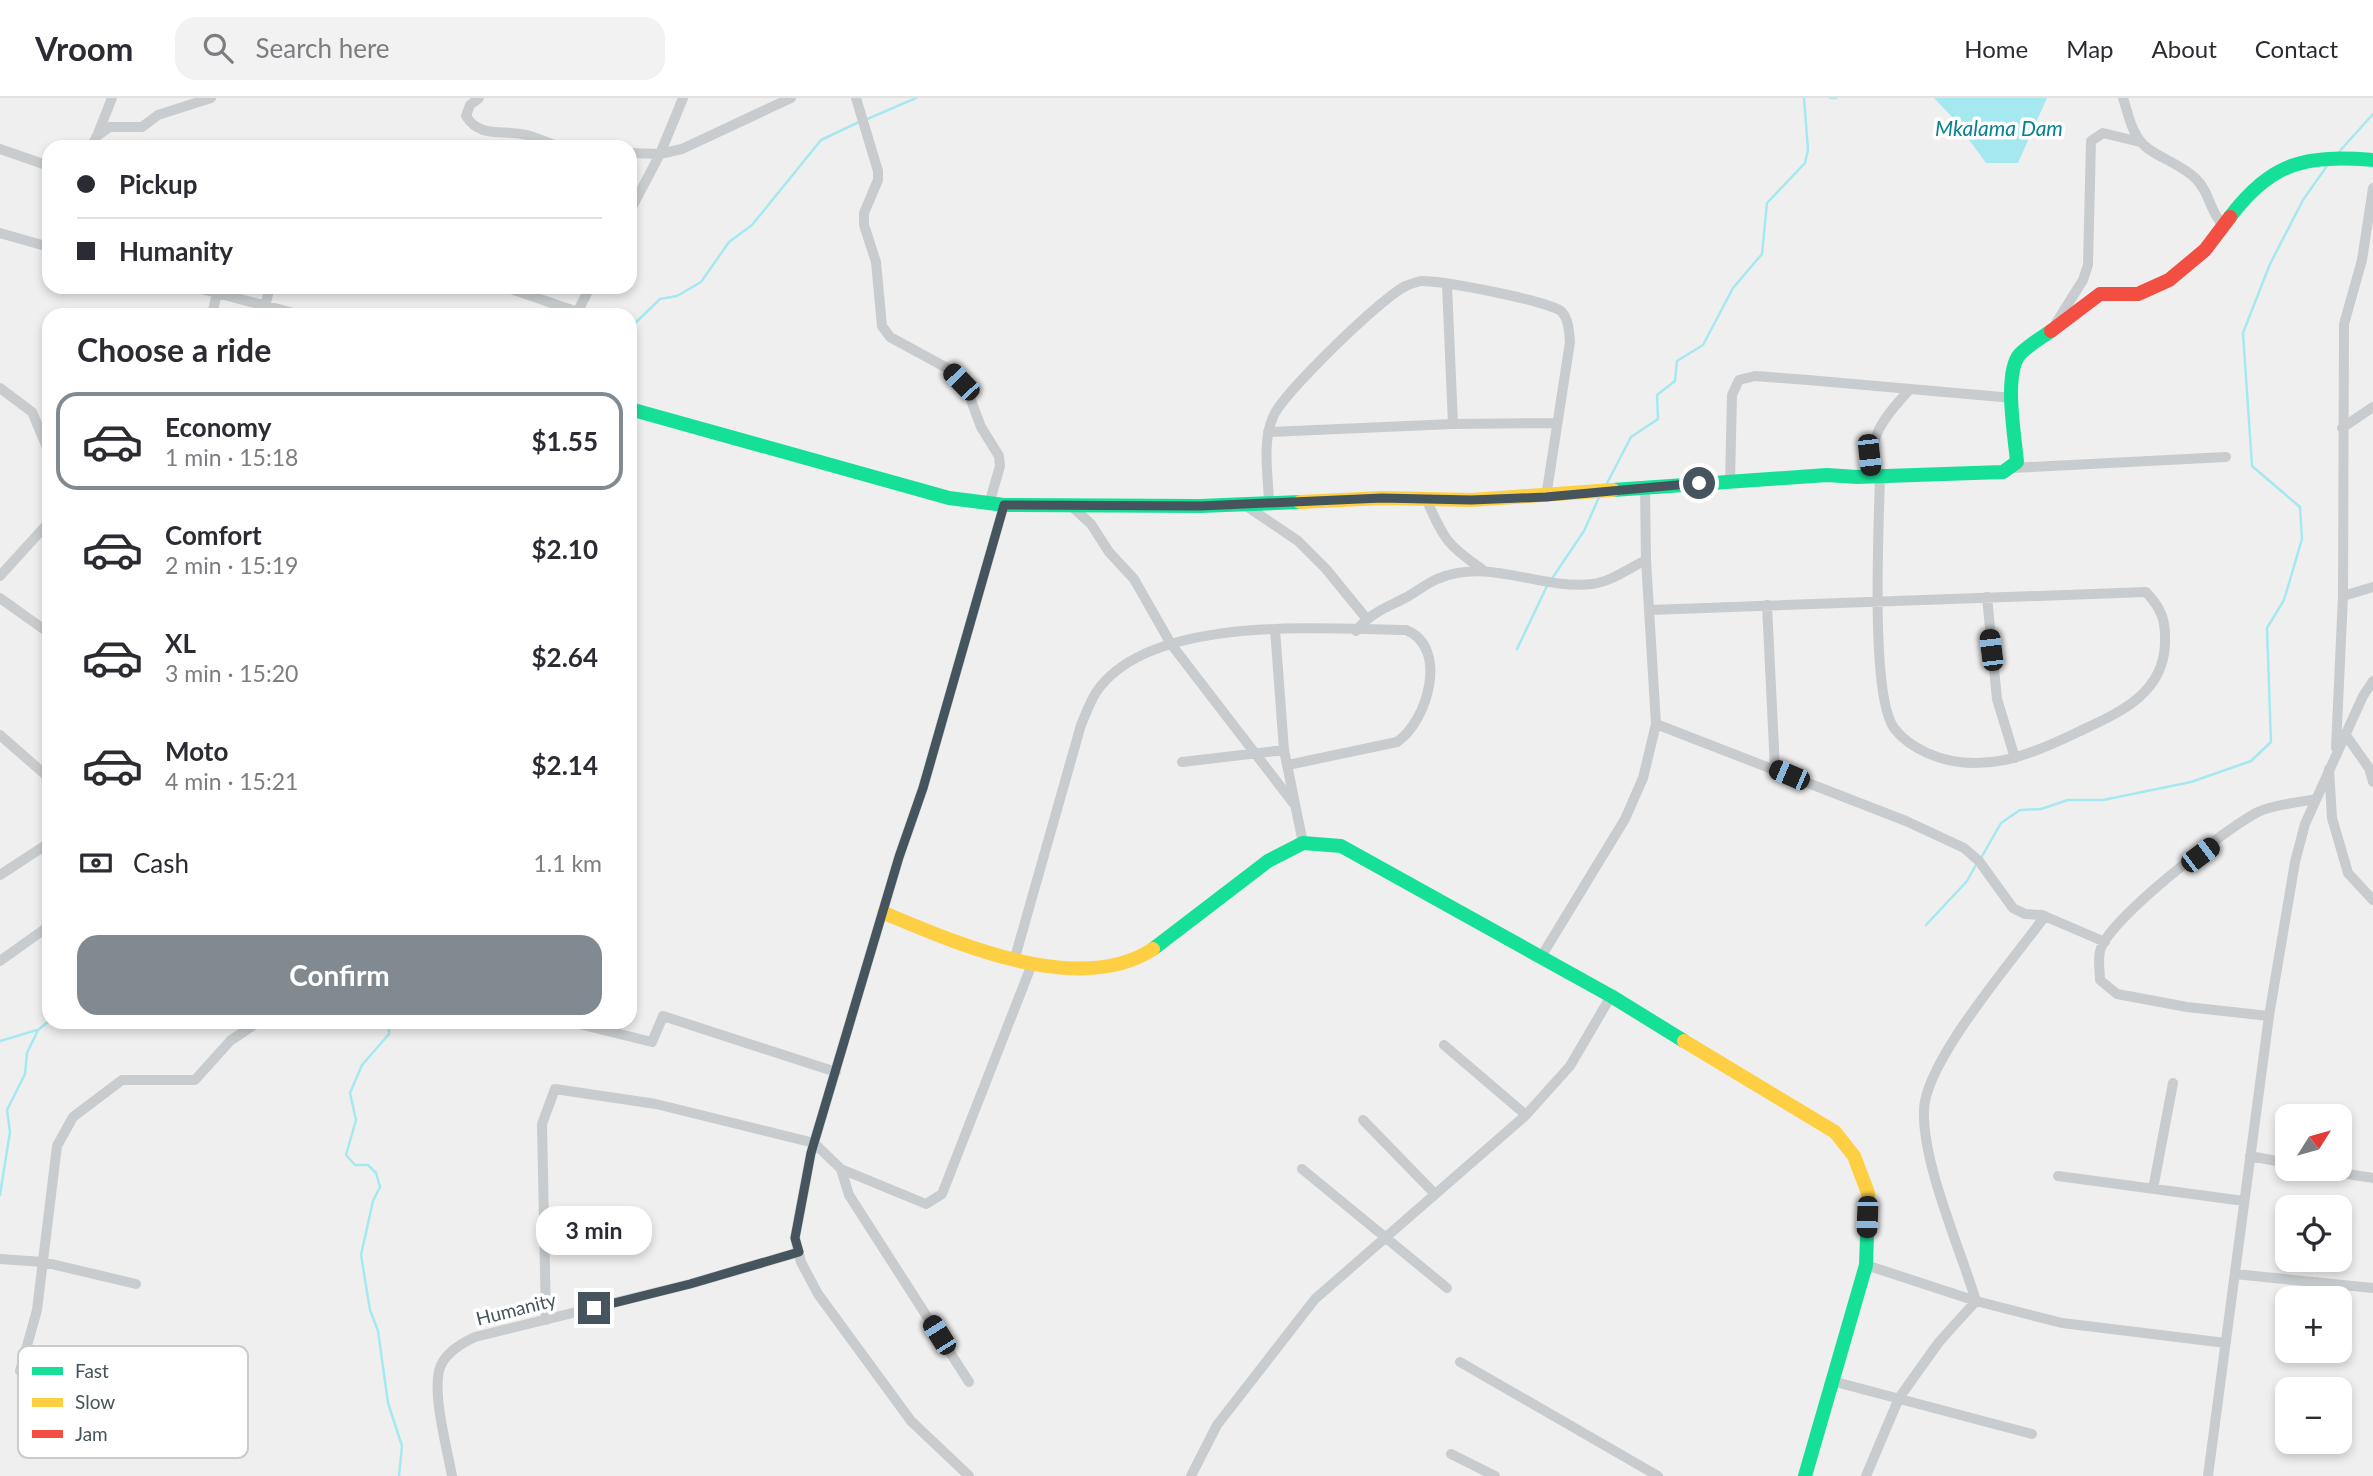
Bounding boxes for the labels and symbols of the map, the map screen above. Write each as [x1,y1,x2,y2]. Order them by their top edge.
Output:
water label: Mkalama Dam [1935,115,2063,140]
car [939,360,984,404]
car [1857,433,1882,477]
route start [1683,467,1715,499]
car [1979,628,2004,672]
car [1766,757,1813,793]
car [2177,834,2224,876]
north arrow [2275,1104,2352,1181]
car [1856,1196,1879,1238]
callout: 3 min [536,1206,652,1256]
street label: Humanity [473,1287,559,1330]
route end [578,1292,610,1324]
car [919,1312,960,1358]
legend [18,1346,248,1458]
text: Fast [75,1359,109,1382]
text: Slow [75,1390,115,1413]
text: Jam [75,1422,108,1445]

